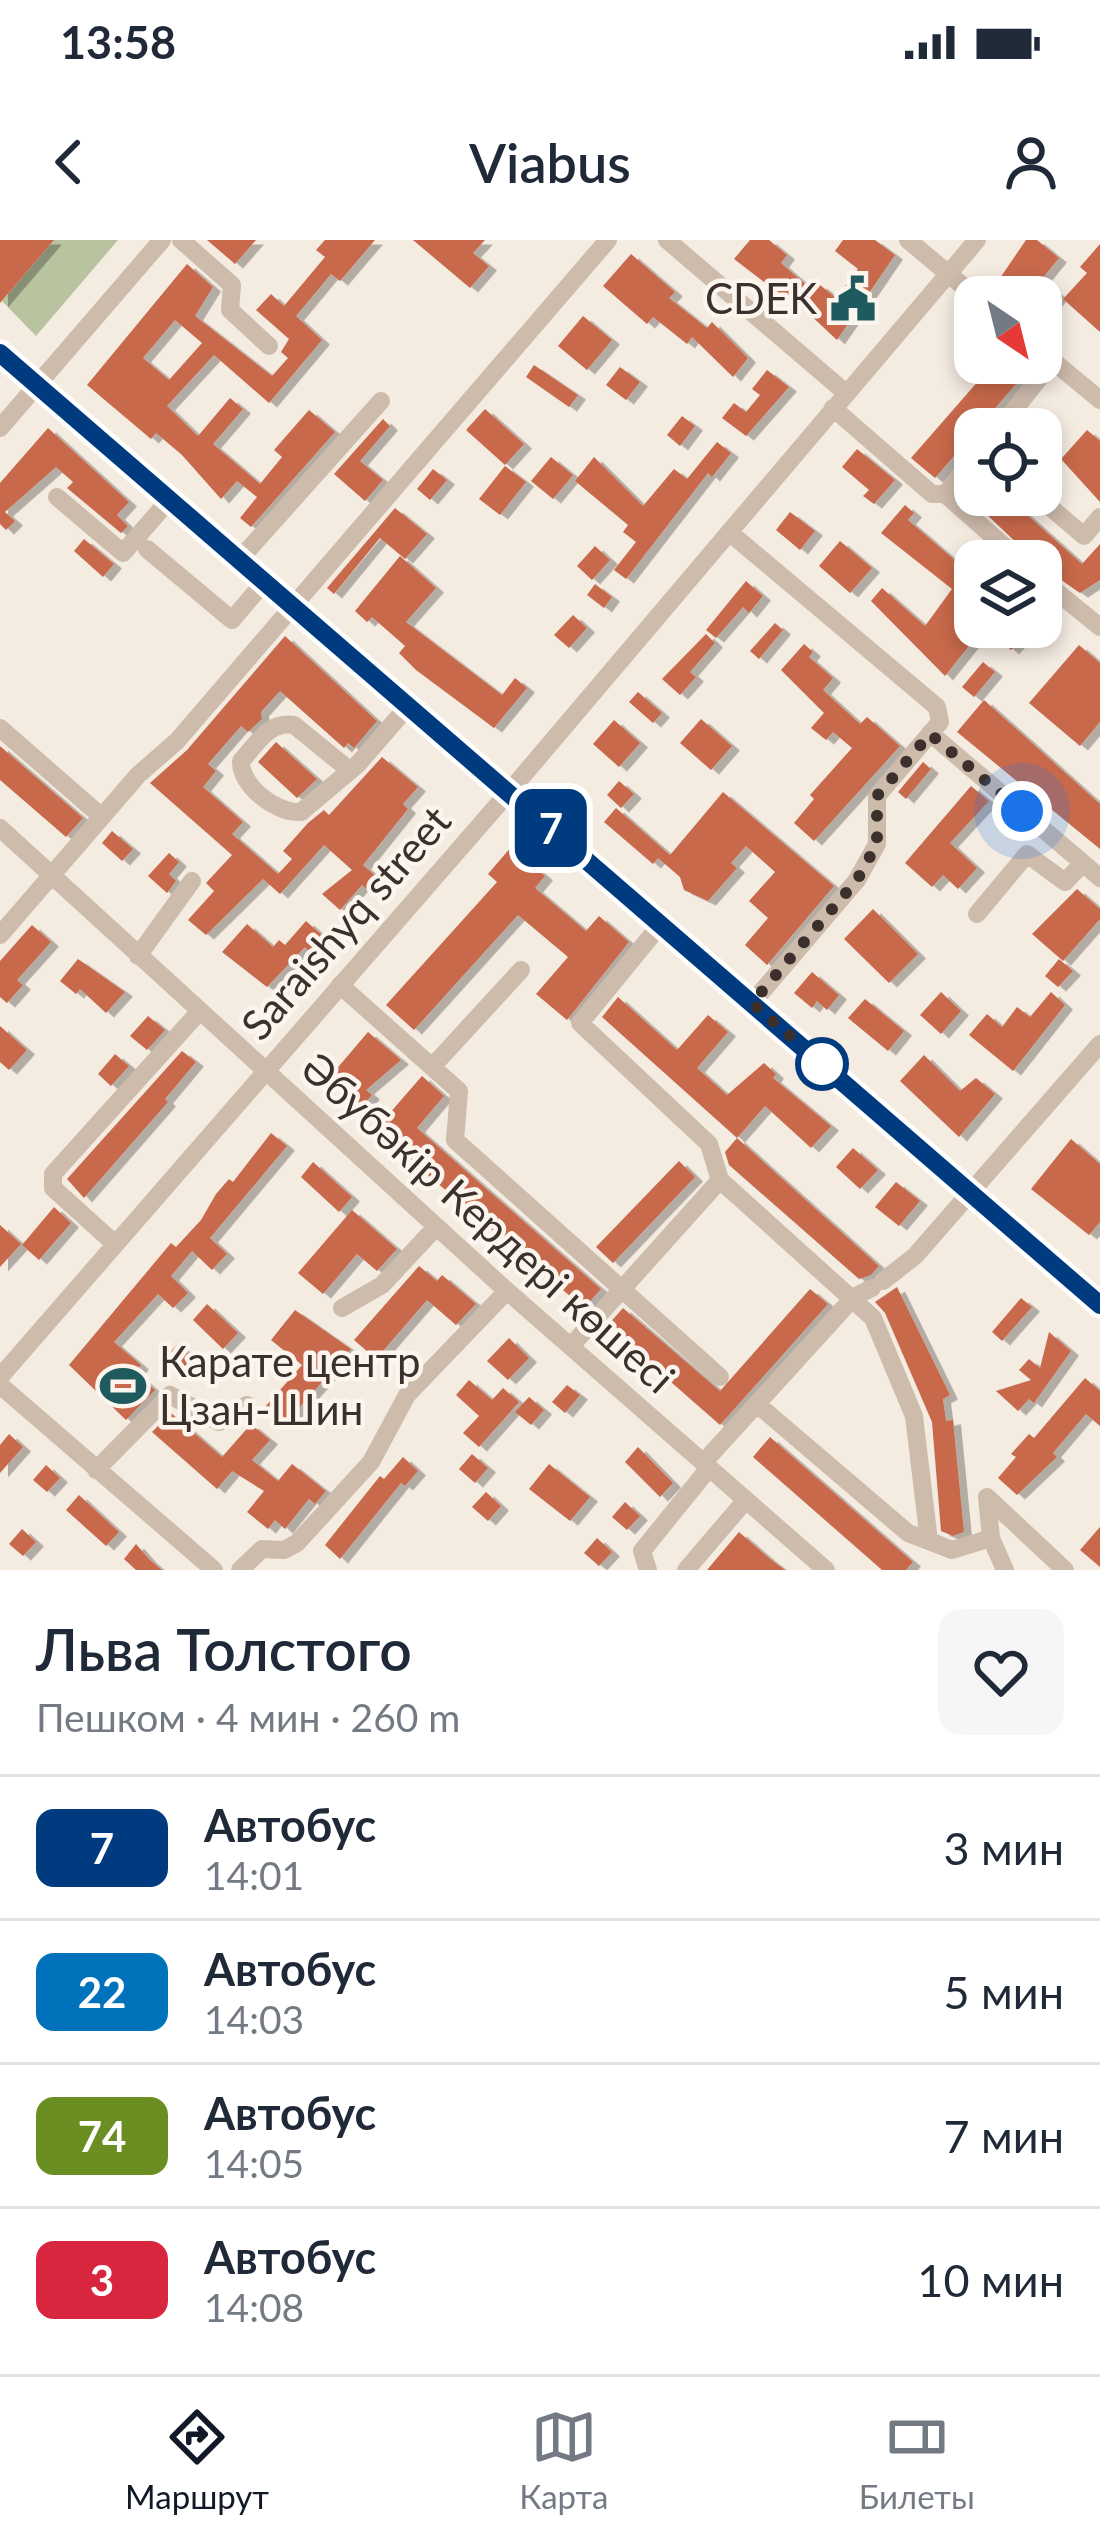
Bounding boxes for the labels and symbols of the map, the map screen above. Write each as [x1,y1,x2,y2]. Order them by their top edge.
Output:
place label: CDEK [705,273,817,323]
public building icon: CDEK [828,274,878,324]
north arrow [954,276,1062,384]
your location [992,781,1052,841]
line badge: 7 [512,789,590,867]
street label: Saraishyq street [230,796,460,1049]
unlabelled marker [797,1039,847,1089]
street label: Әбубәкір Кердері көшесі [292,1042,685,1403]
place label: Карате центр Цзан-Шин [159,1336,421,1434]
sports icon: Карате центр Цзан-Шин [98,1361,148,1411]

